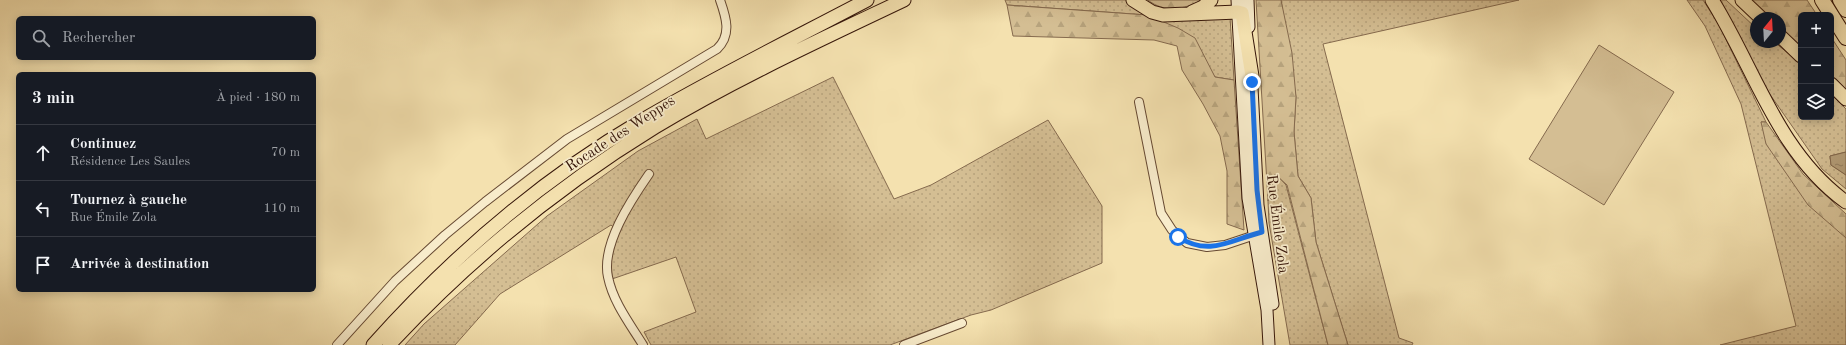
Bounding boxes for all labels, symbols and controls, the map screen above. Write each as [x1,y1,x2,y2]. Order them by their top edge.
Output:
north arrow [1750,12,1786,48]
map controls [1798,12,1834,120]
button: + [1798,12,1834,48]
search box [16,16,316,60]
icon: search [30,27,52,49]
text: Rechercher [62,31,135,46]
button: − [1798,48,1834,84]
route end [1243,73,1261,91]
button: layers [1798,84,1834,120]
text: 3 min [32,90,75,107]
text: À pied · 180 m [216,91,300,104]
street label: Rocade des Weppes [564,93,678,175]
text: Continuez [70,137,136,152]
icon: ahead [32,142,54,164]
text: 70 m [271,146,300,159]
text: Résidence Les Saules [70,155,190,168]
street label: Rue Émile Zola [1263,173,1293,275]
text: Tournez à gauche [70,193,187,208]
icon: left [32,198,54,220]
text: 110 m [263,202,300,215]
text: Rue Émile Zola [70,211,157,224]
route start [1169,228,1187,246]
icon: arrive [32,254,54,276]
text: Arrivée à destination [70,257,209,272]

